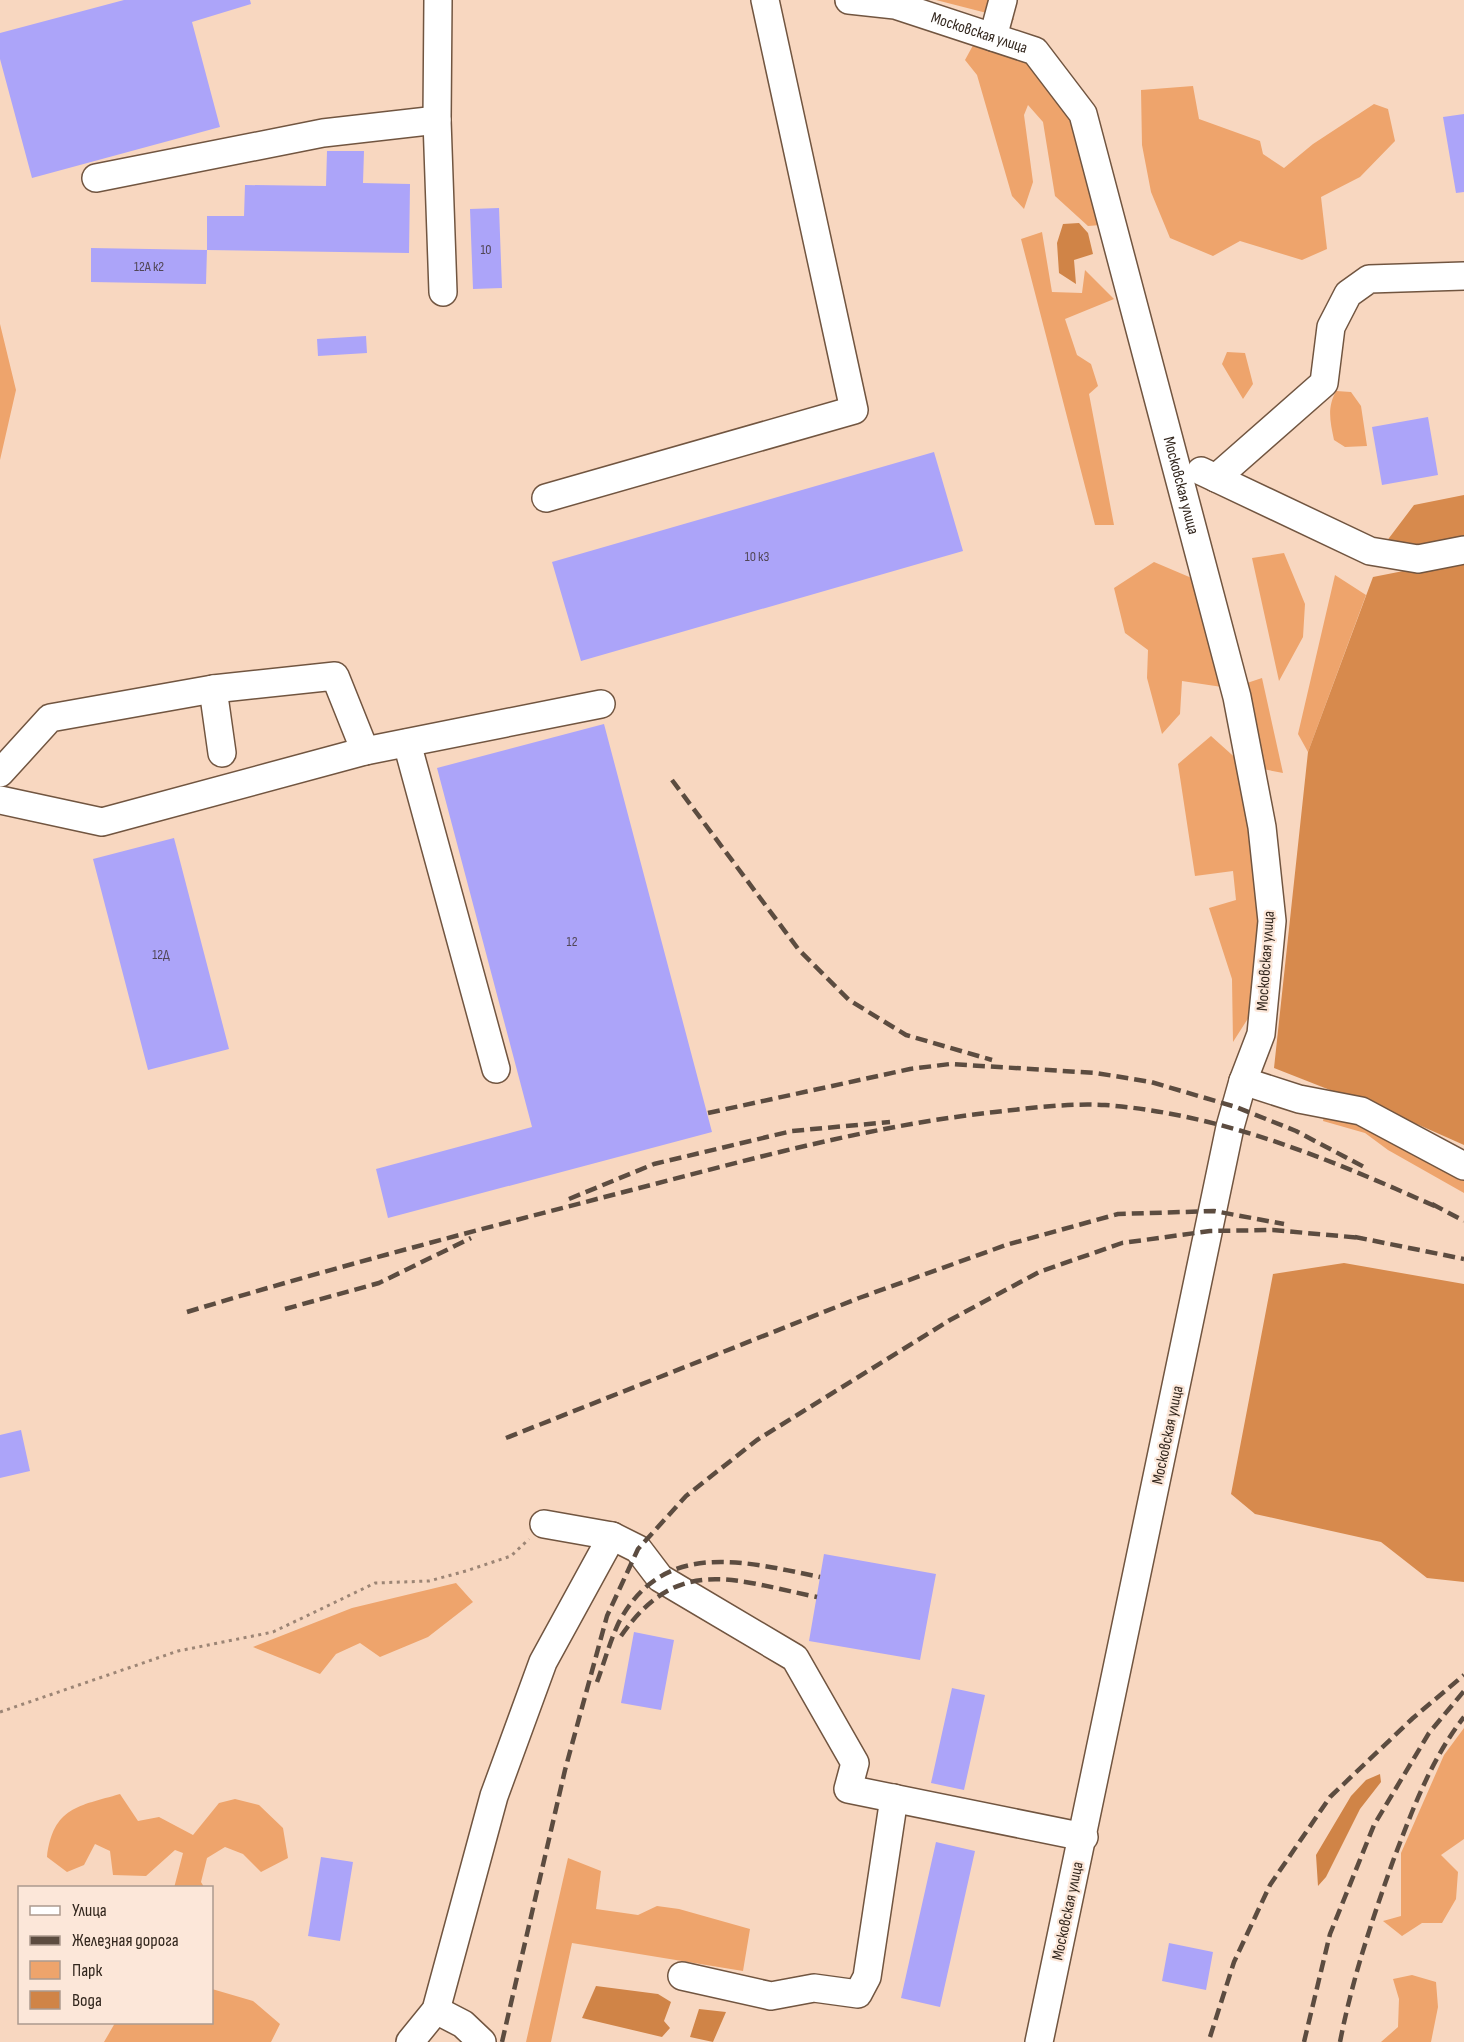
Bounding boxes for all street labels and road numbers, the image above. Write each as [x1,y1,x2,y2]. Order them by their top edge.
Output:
street label: Московская улица [929,8,1030,57]
street label: Московская улица [1159,434,1203,536]
street label: Московская улица [1253,910,1279,1012]
street label: Московская улица [1148,1384,1188,1486]
street label: Московская улица [1048,1860,1088,1962]

